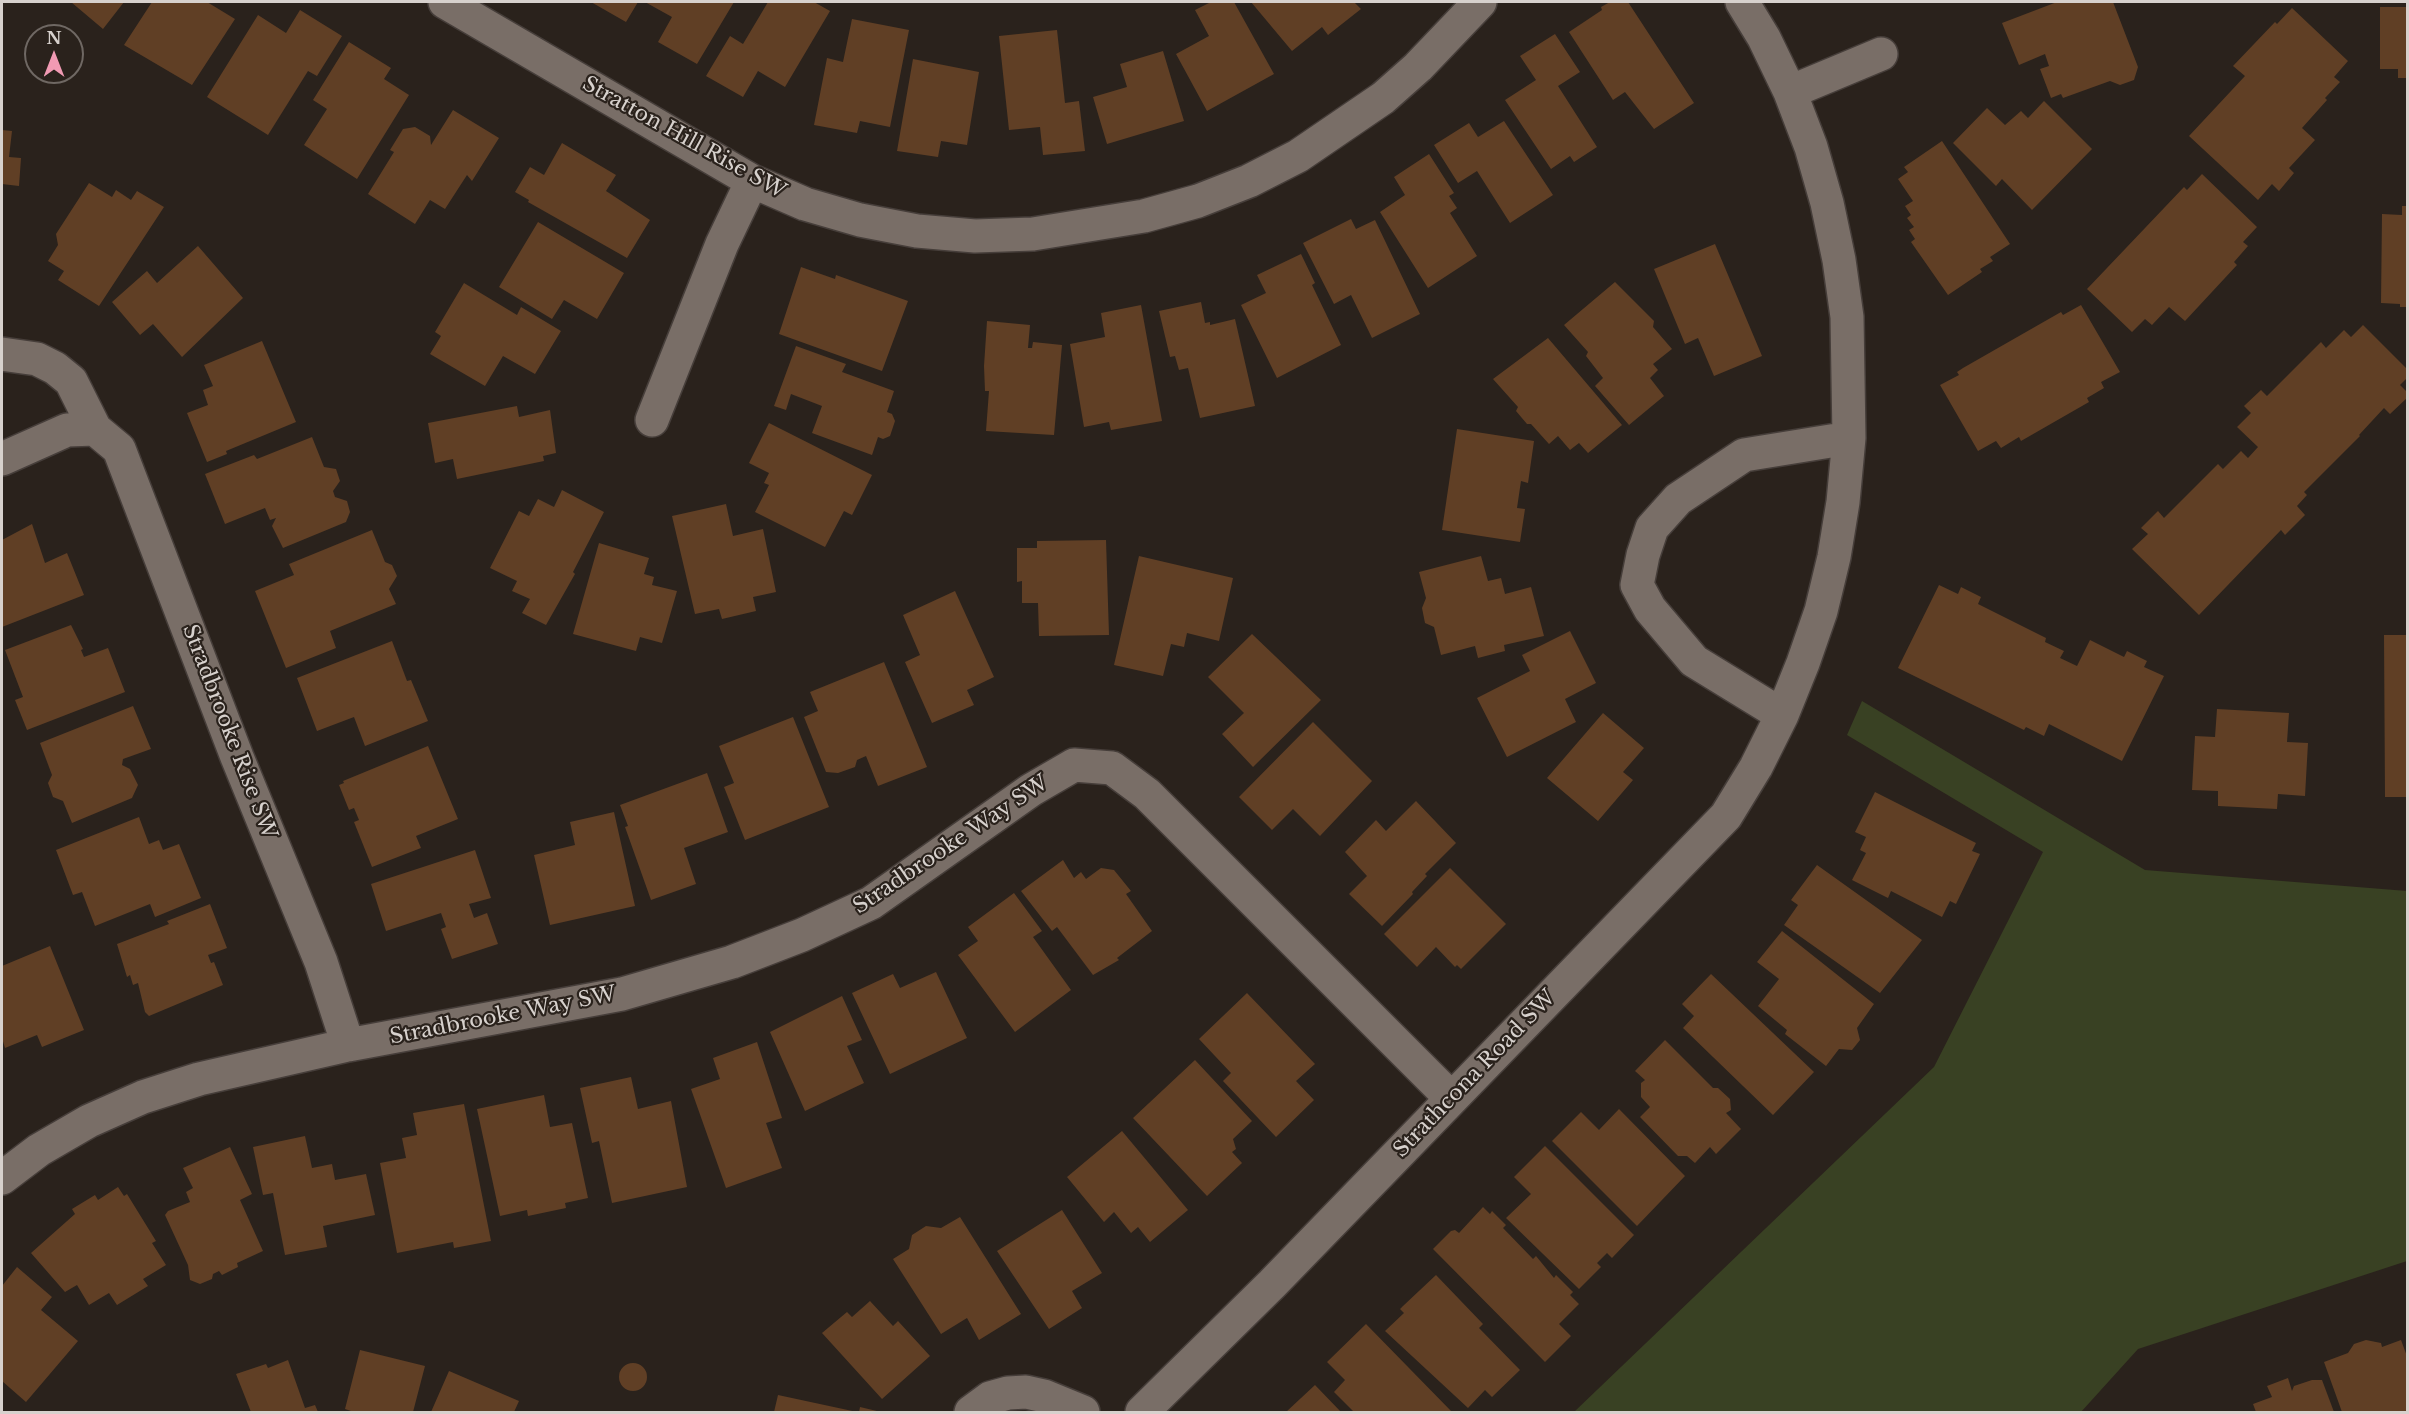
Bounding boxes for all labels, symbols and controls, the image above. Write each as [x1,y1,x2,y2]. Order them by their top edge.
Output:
north arrow [24,24,84,84]
text: N [46,28,62,48]
street label: Stratton Hill Rise SW [578,72,790,204]
street label: Stradbrooke Rise SW [176,621,282,843]
street label: Stradbrooke Way SW [849,770,1053,920]
street label: Stradbrooke Way SW [388,982,618,1050]
street label: Strathcona Road SW [1389,985,1561,1163]

